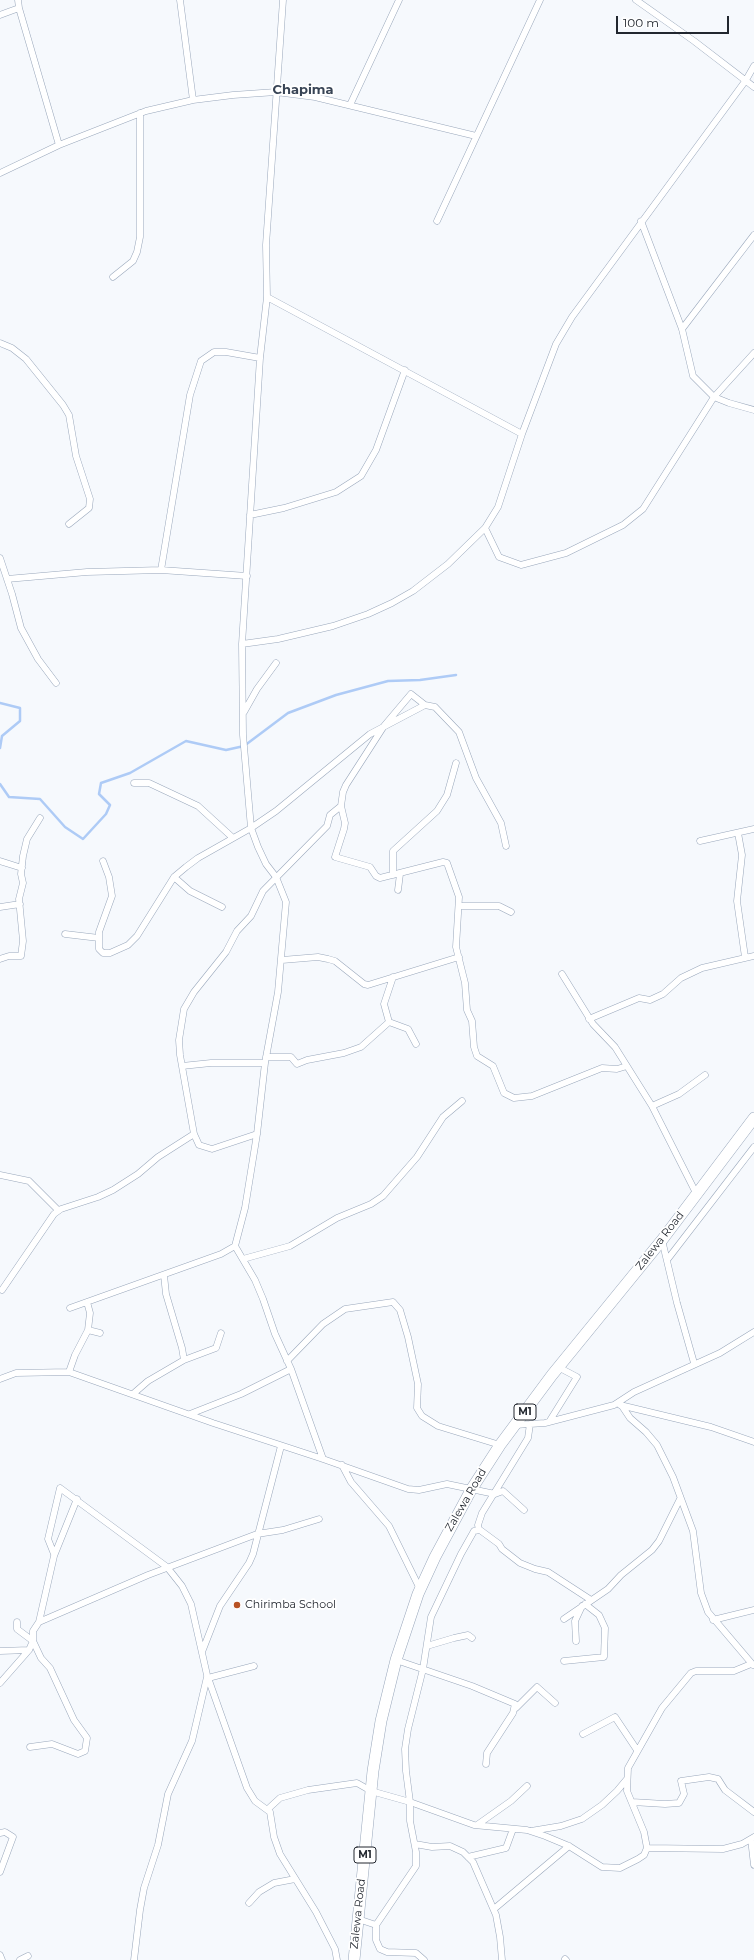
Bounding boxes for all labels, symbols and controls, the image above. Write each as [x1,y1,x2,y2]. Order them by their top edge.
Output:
scale bar [618,8,731,34]
text: 100 m [623,15,659,30]
district label: Chapima [273,82,333,98]
street label: Zalewa Road [633,1209,687,1273]
road number: M1 [514,1404,536,1420]
street label: Zalewa Road [443,1466,489,1534]
place label: Chirimba School [245,1598,336,1612]
marker: Chirimba School [232,1600,242,1610]
road number: M1 [354,1847,376,1863]
street label: Zalewa Road [348,1878,368,1950]

